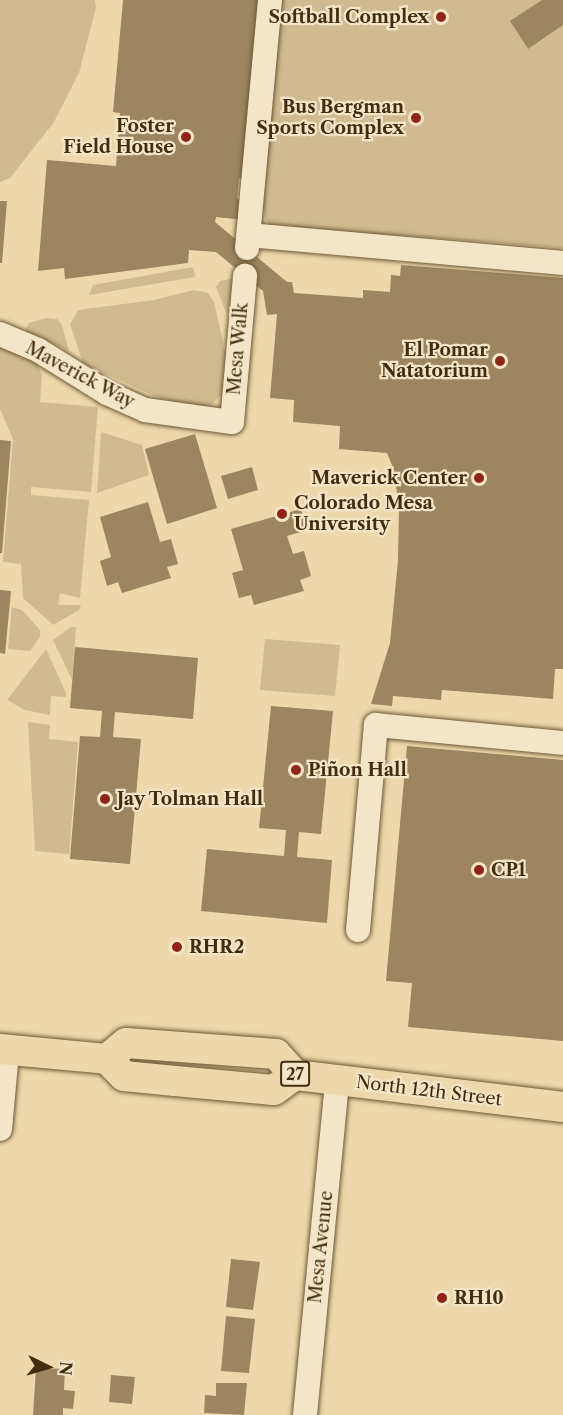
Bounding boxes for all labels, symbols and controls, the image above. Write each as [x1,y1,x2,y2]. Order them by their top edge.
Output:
place label: Softball Complex [268,6,429,28]
marker: Softball Complex [434,10,448,24]
place label: Bus Bergman Sports Complex [256,97,404,140]
marker: Bus Bergman Sports Complex [409,111,423,125]
place label: Foster Field House [63,116,174,158]
marker: Foster Field House [179,130,193,144]
street label: Mesa Walk [223,302,253,396]
street label: Maverick Way [21,337,139,413]
place label: El Pomar Natatorium [381,340,488,382]
marker: El Pomar Natatorium [493,354,507,368]
place label: Maverick Center [311,467,467,489]
marker: Maverick Center [472,471,486,485]
place label: Colorado Mesa University [294,493,433,536]
marker: Colorado Mesa University [275,507,289,521]
place label: Piñon Hall [308,759,407,781]
marker: Piñon Hall [289,763,303,777]
place label: Jay Tolman Hall [117,788,264,810]
marker: Jay Tolman Hall [98,792,112,806]
place label: CP1 [491,859,526,881]
marker: CP1 [472,863,486,877]
place label: RHR2 [189,936,244,958]
marker: RHR2 [170,940,184,954]
road number: 27 [280,1061,310,1087]
street label: North 12th Street [355,1071,503,1111]
street label: Mesa Avenue [304,1189,338,1305]
place label: RH10 [454,1287,504,1309]
marker: RH10 [435,1291,449,1305]
north arrow [18,1337,78,1397]
text: N [55,1361,76,1376]

